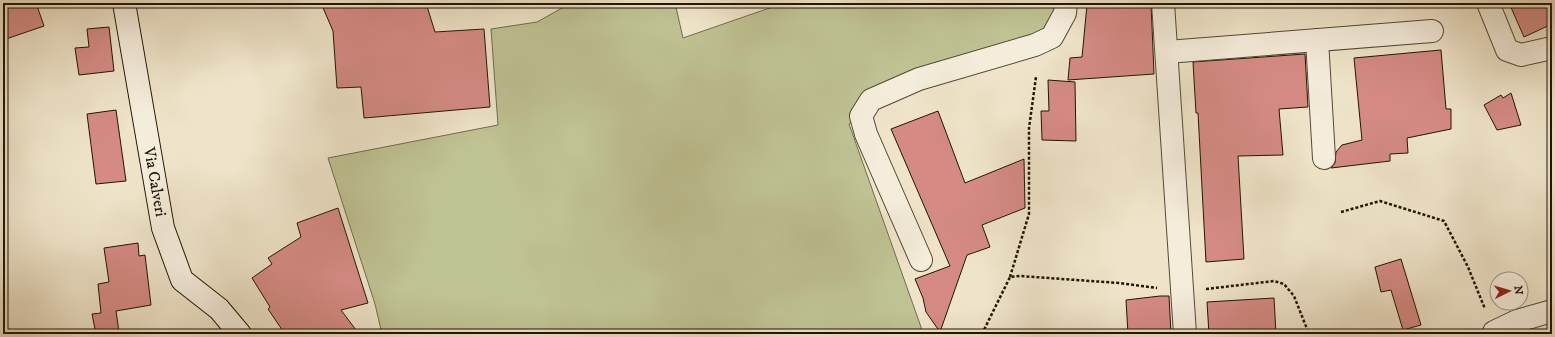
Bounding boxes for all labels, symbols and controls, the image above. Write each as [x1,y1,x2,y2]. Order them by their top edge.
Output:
street label: Via Calveri [139,145,171,218]
north arrow [1489,271,1529,311]
text: N [1511,285,1525,295]

